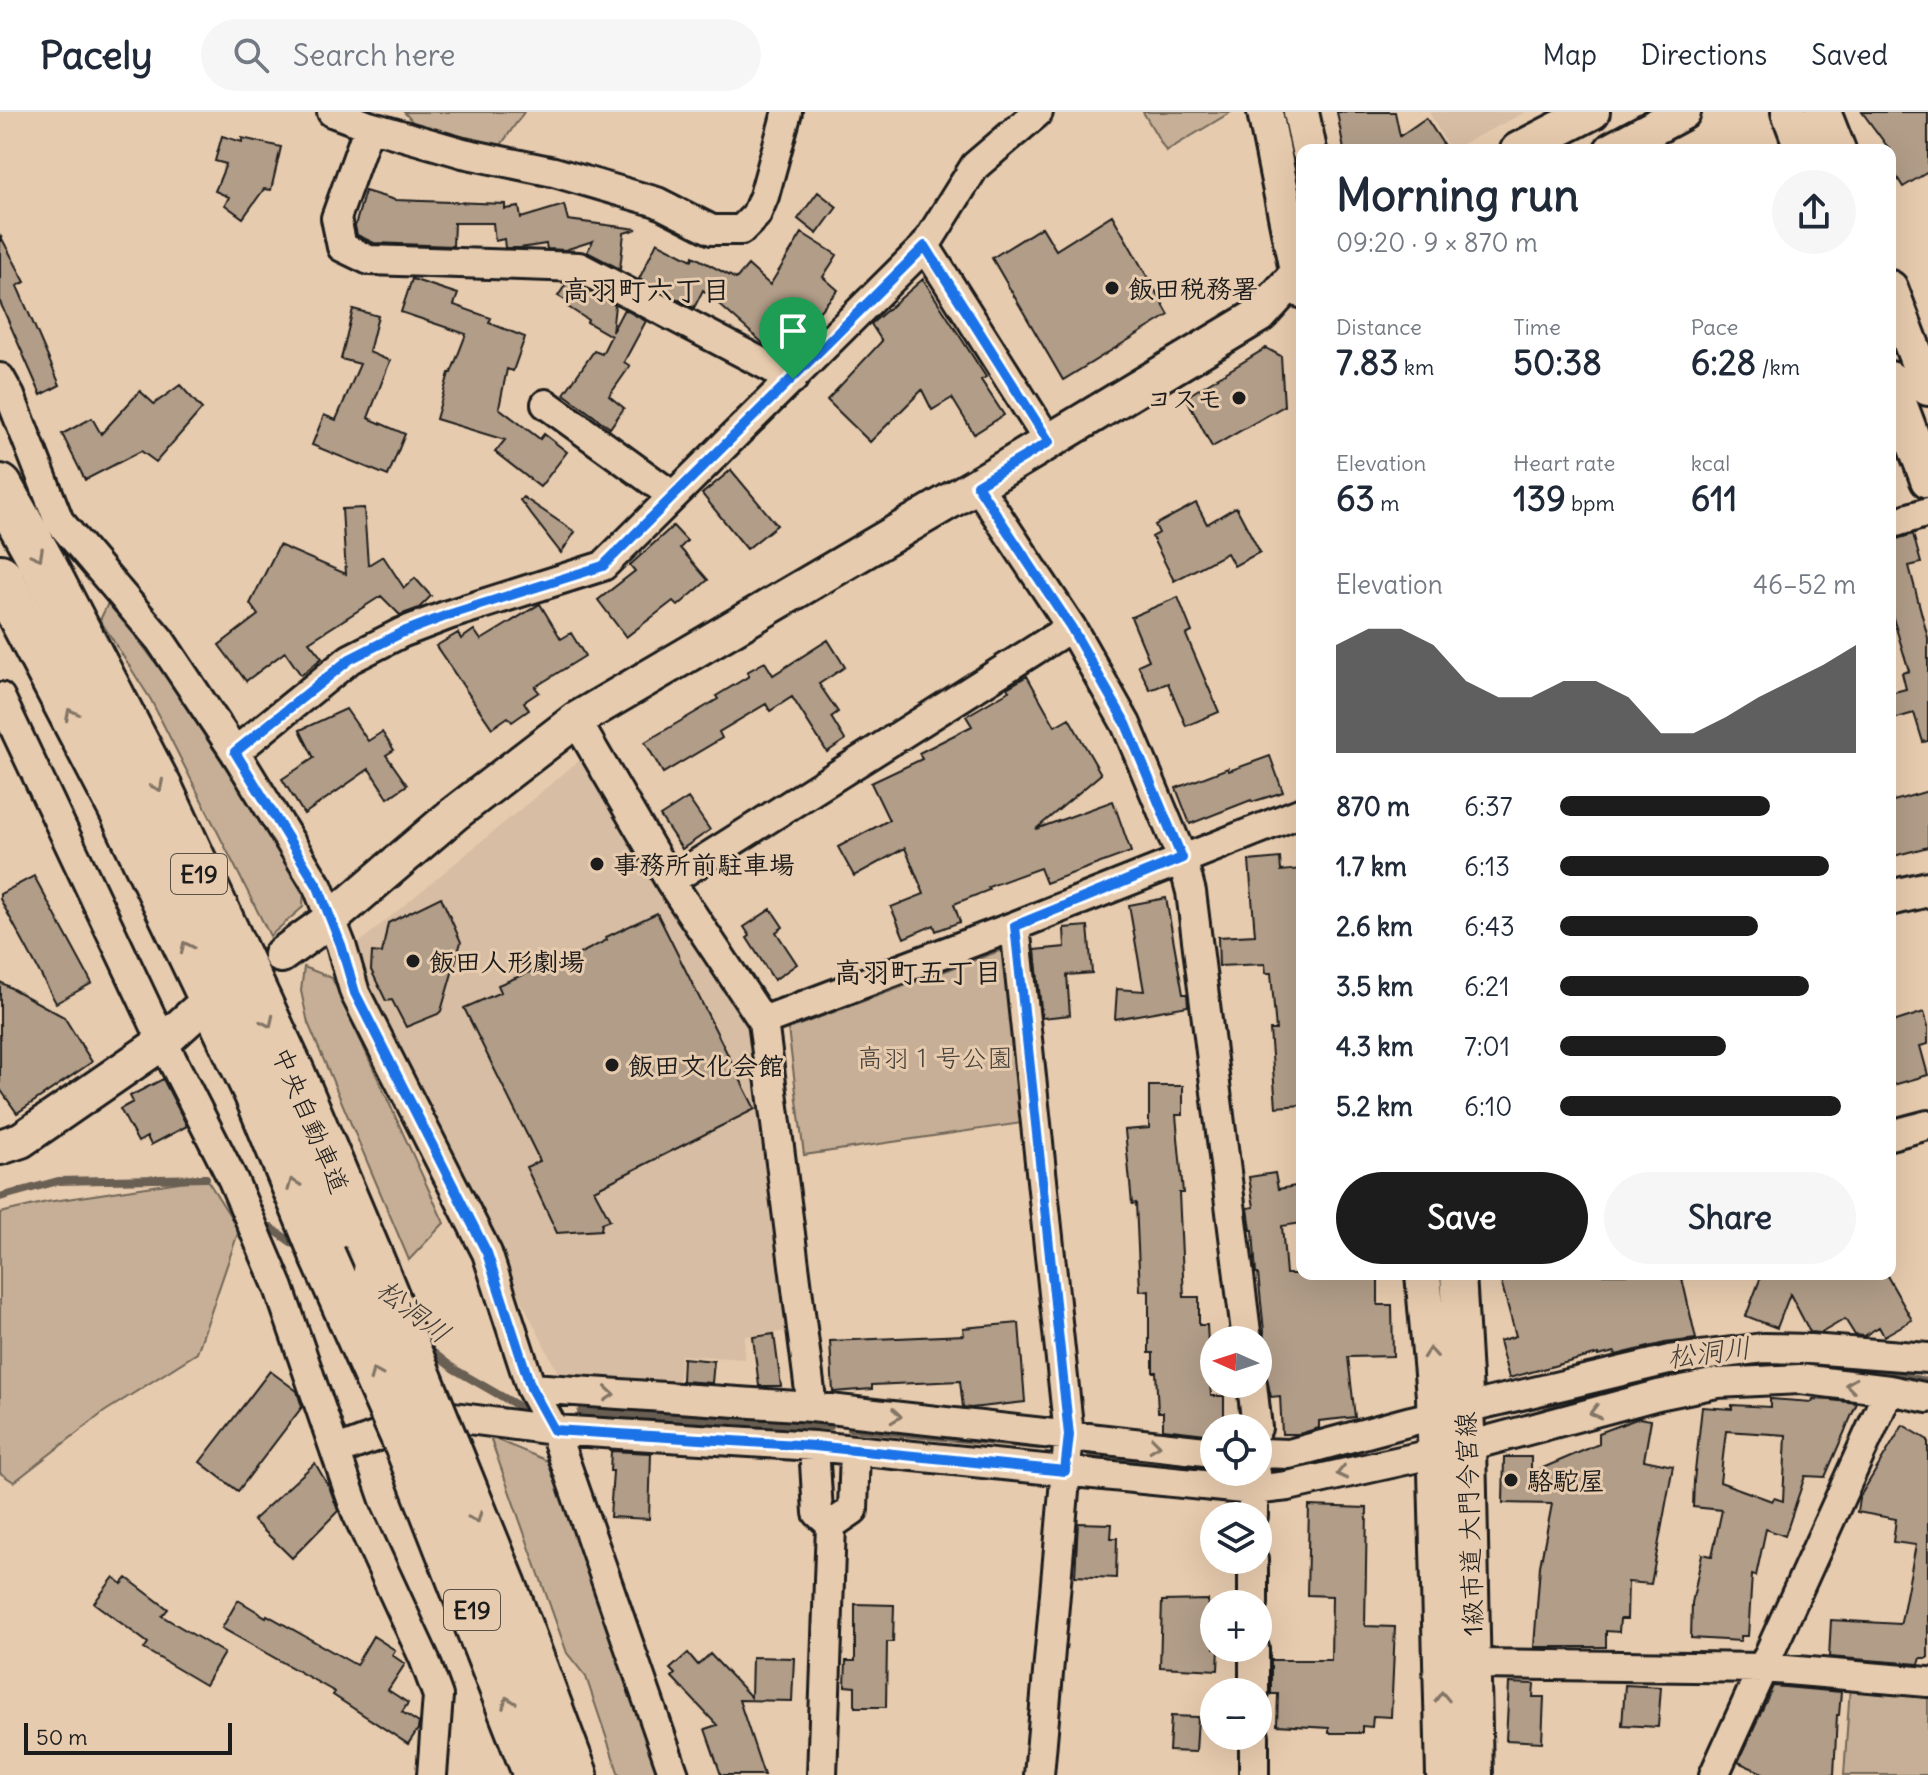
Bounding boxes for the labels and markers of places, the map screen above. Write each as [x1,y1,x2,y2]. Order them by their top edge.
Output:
place label: 飯田税務署 [1128,272,1258,305]
marker: 飯田税務署 [1103,279,1121,297]
pin [759,297,827,379]
place label: コスモ [1146,382,1223,415]
marker: コスモ [1230,389,1248,407]
place label: 事務所前駐車場 [613,848,795,881]
marker: 事務所前駐車場 [588,855,606,873]
place label: 飯田人形劇場 [429,945,585,978]
marker: 飯田人形劇場 [404,952,422,970]
place label: 飯田文化会館 [628,1049,784,1082]
marker: 飯田文化会館 [603,1056,621,1074]
place label: 駱駝屋 [1527,1464,1605,1497]
marker: 駱駝屋 [1502,1471,1520,1489]

